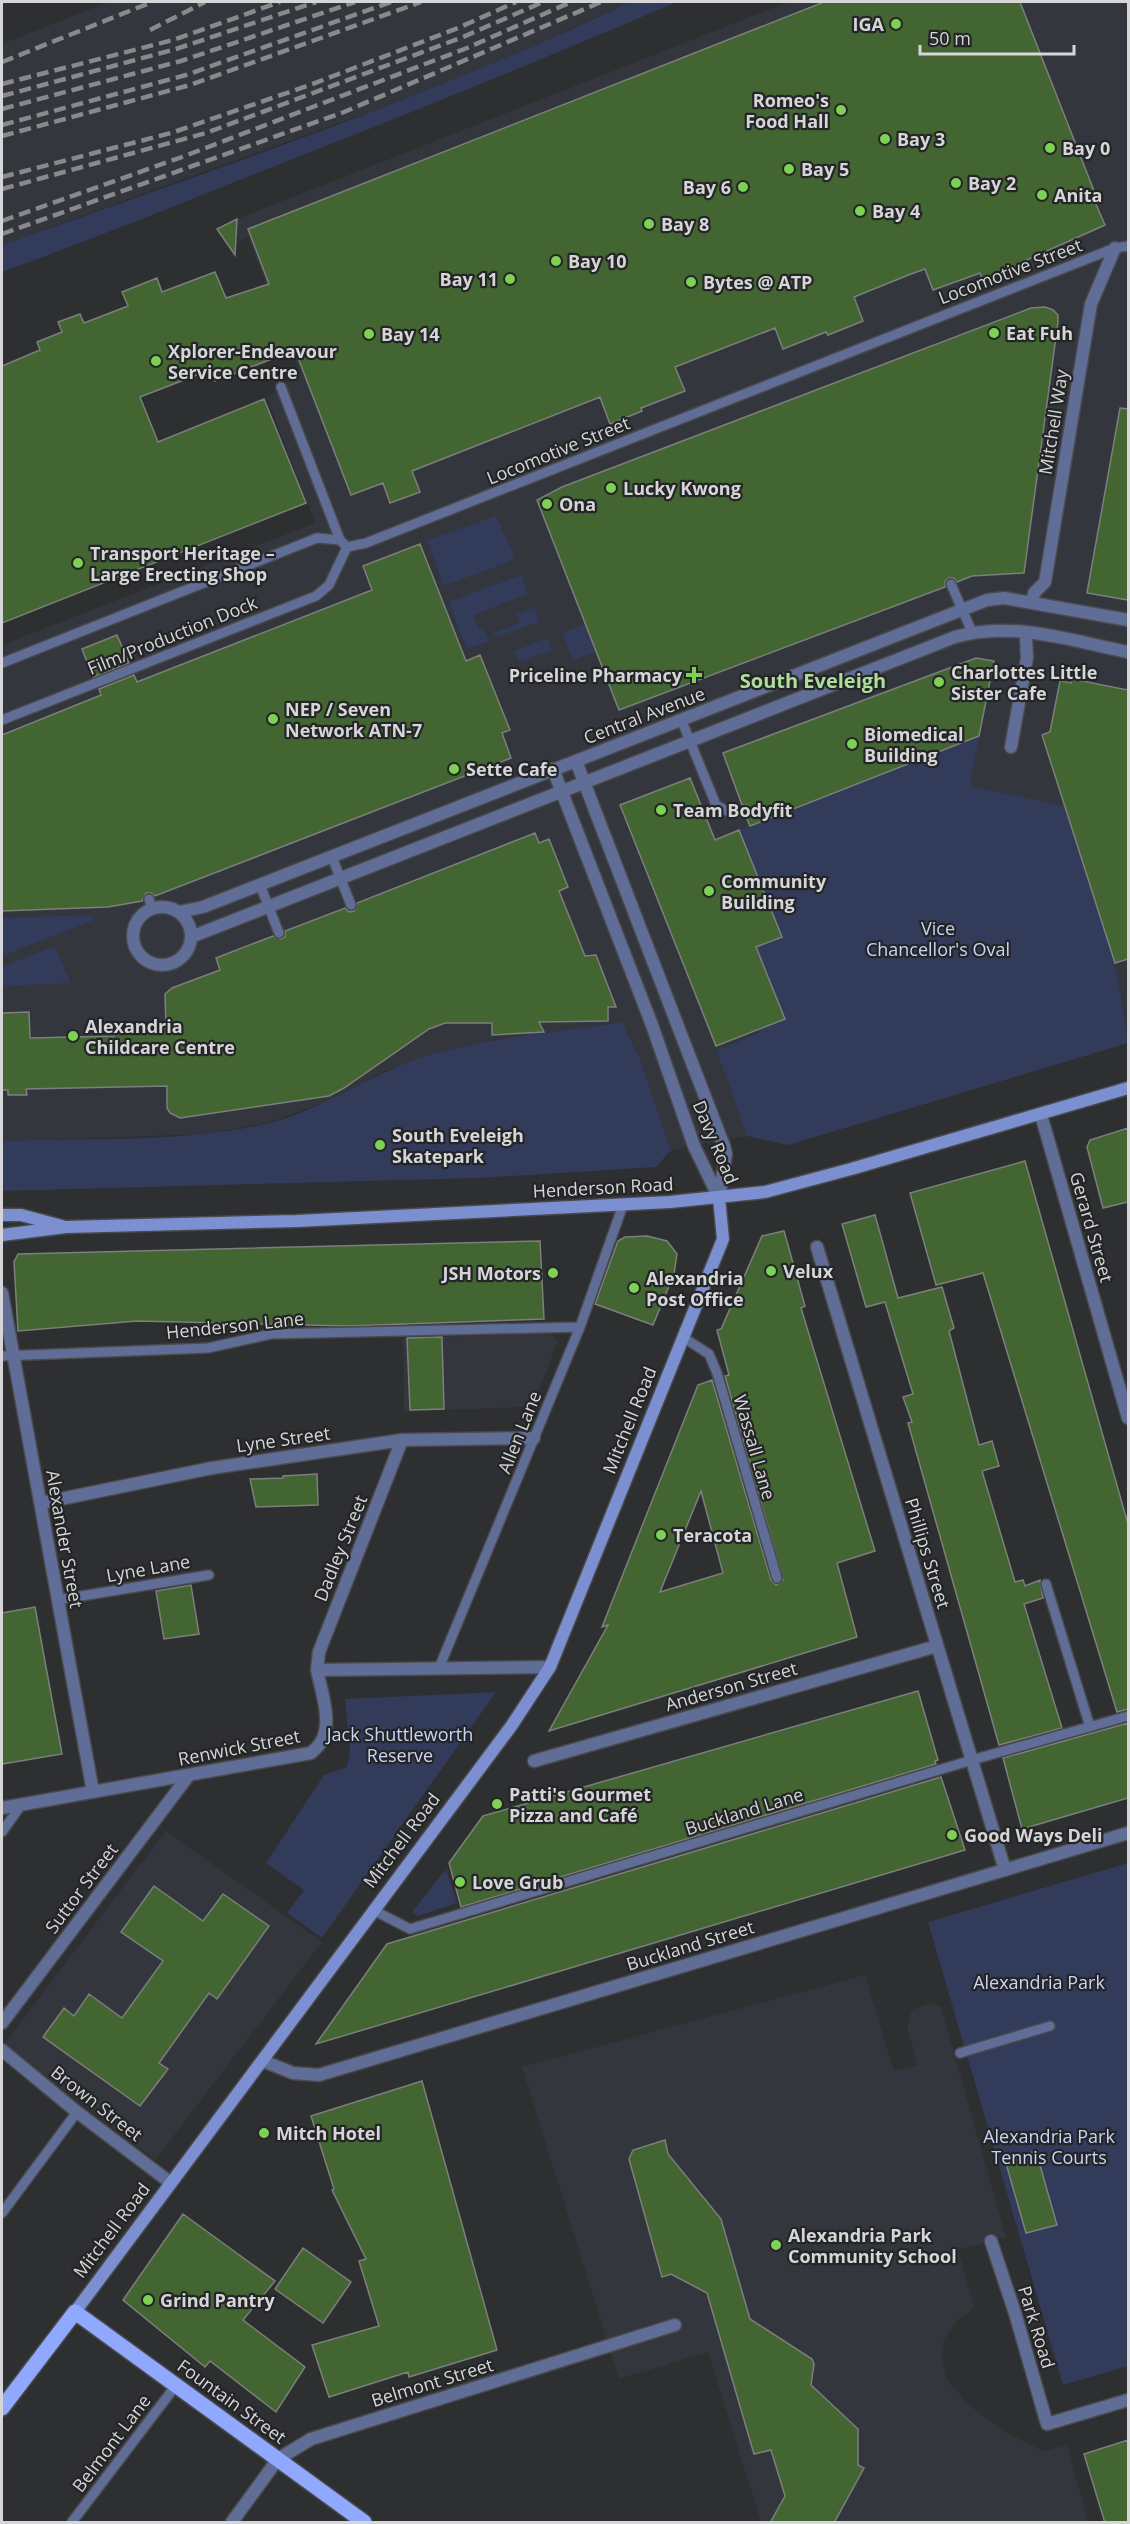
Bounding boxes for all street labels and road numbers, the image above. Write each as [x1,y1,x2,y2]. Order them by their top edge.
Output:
street label: Locomotive Street [935,233,1085,309]
street label: Mitchell Way [1033,367,1073,476]
street label: Locomotive Street [483,410,633,490]
street label: Film/Production Dock [84,590,261,680]
street label: Central Avenue [580,681,708,749]
street label: Davy Road [688,1096,744,1188]
street label: Gerard Street [1065,1169,1119,1285]
street label: Henderson Road [532,1171,674,1203]
street label: Henderson Lane [165,1306,305,1344]
street label: Mitchell Road [597,1363,661,1477]
street label: Allen Lane [492,1387,546,1477]
street label: Wassall Lane [729,1392,781,1502]
street label: Lyne Street [235,1421,331,1457]
street label: Alexander Street [41,1468,89,1610]
street label: Dadley Street [308,1491,372,1605]
street label: Phillips Street [900,1495,956,1611]
street label: Lyne Lane [104,1549,192,1587]
street label: Anderson Street [662,1656,800,1716]
street label: Renwick Street [176,1723,302,1771]
street label: Buckland Lane [682,1782,806,1840]
street label: Mitchell Road [357,1787,445,1893]
street label: Suttor Street [39,1838,123,1938]
street label: Buckland Street [623,1914,757,1976]
street label: Brown Street [46,2060,148,2146]
street label: Mitchell Road [67,2177,155,2283]
street label: Park Road [1013,2283,1061,2371]
street label: Belmont Street [368,2352,496,2412]
street label: Fountain Street [173,2353,291,2449]
street label: Belmont Lane [66,2389,156,2497]

